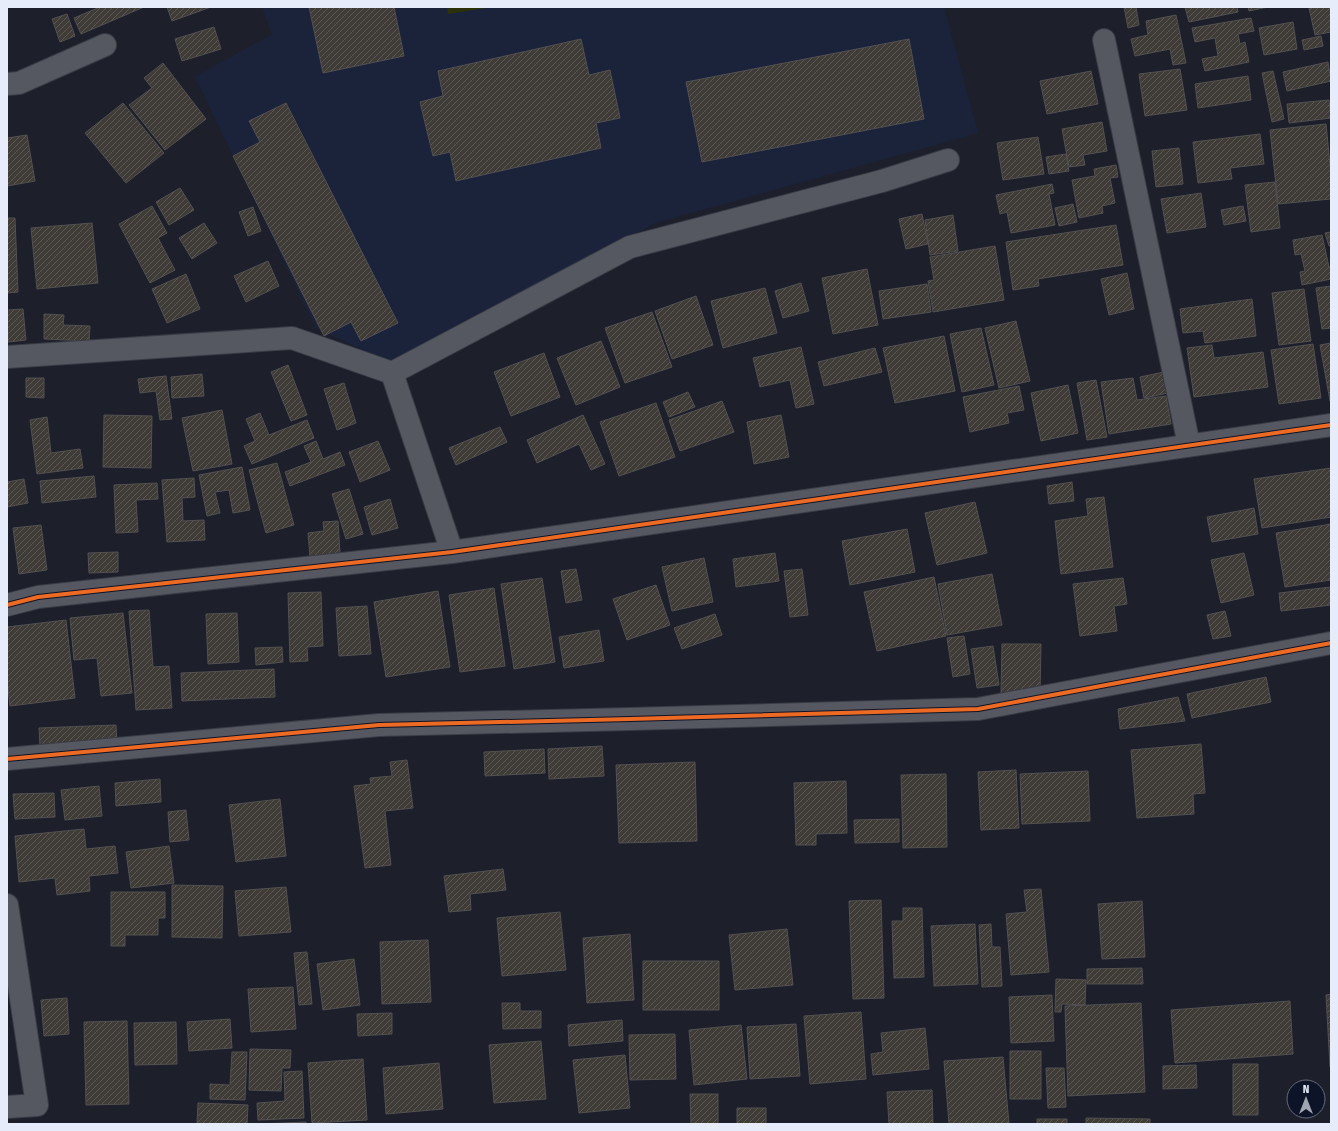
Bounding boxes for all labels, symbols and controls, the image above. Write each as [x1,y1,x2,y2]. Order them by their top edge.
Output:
north arrow [1286,1079,1326,1119]
text: N [1303,1083,1309,1096]

